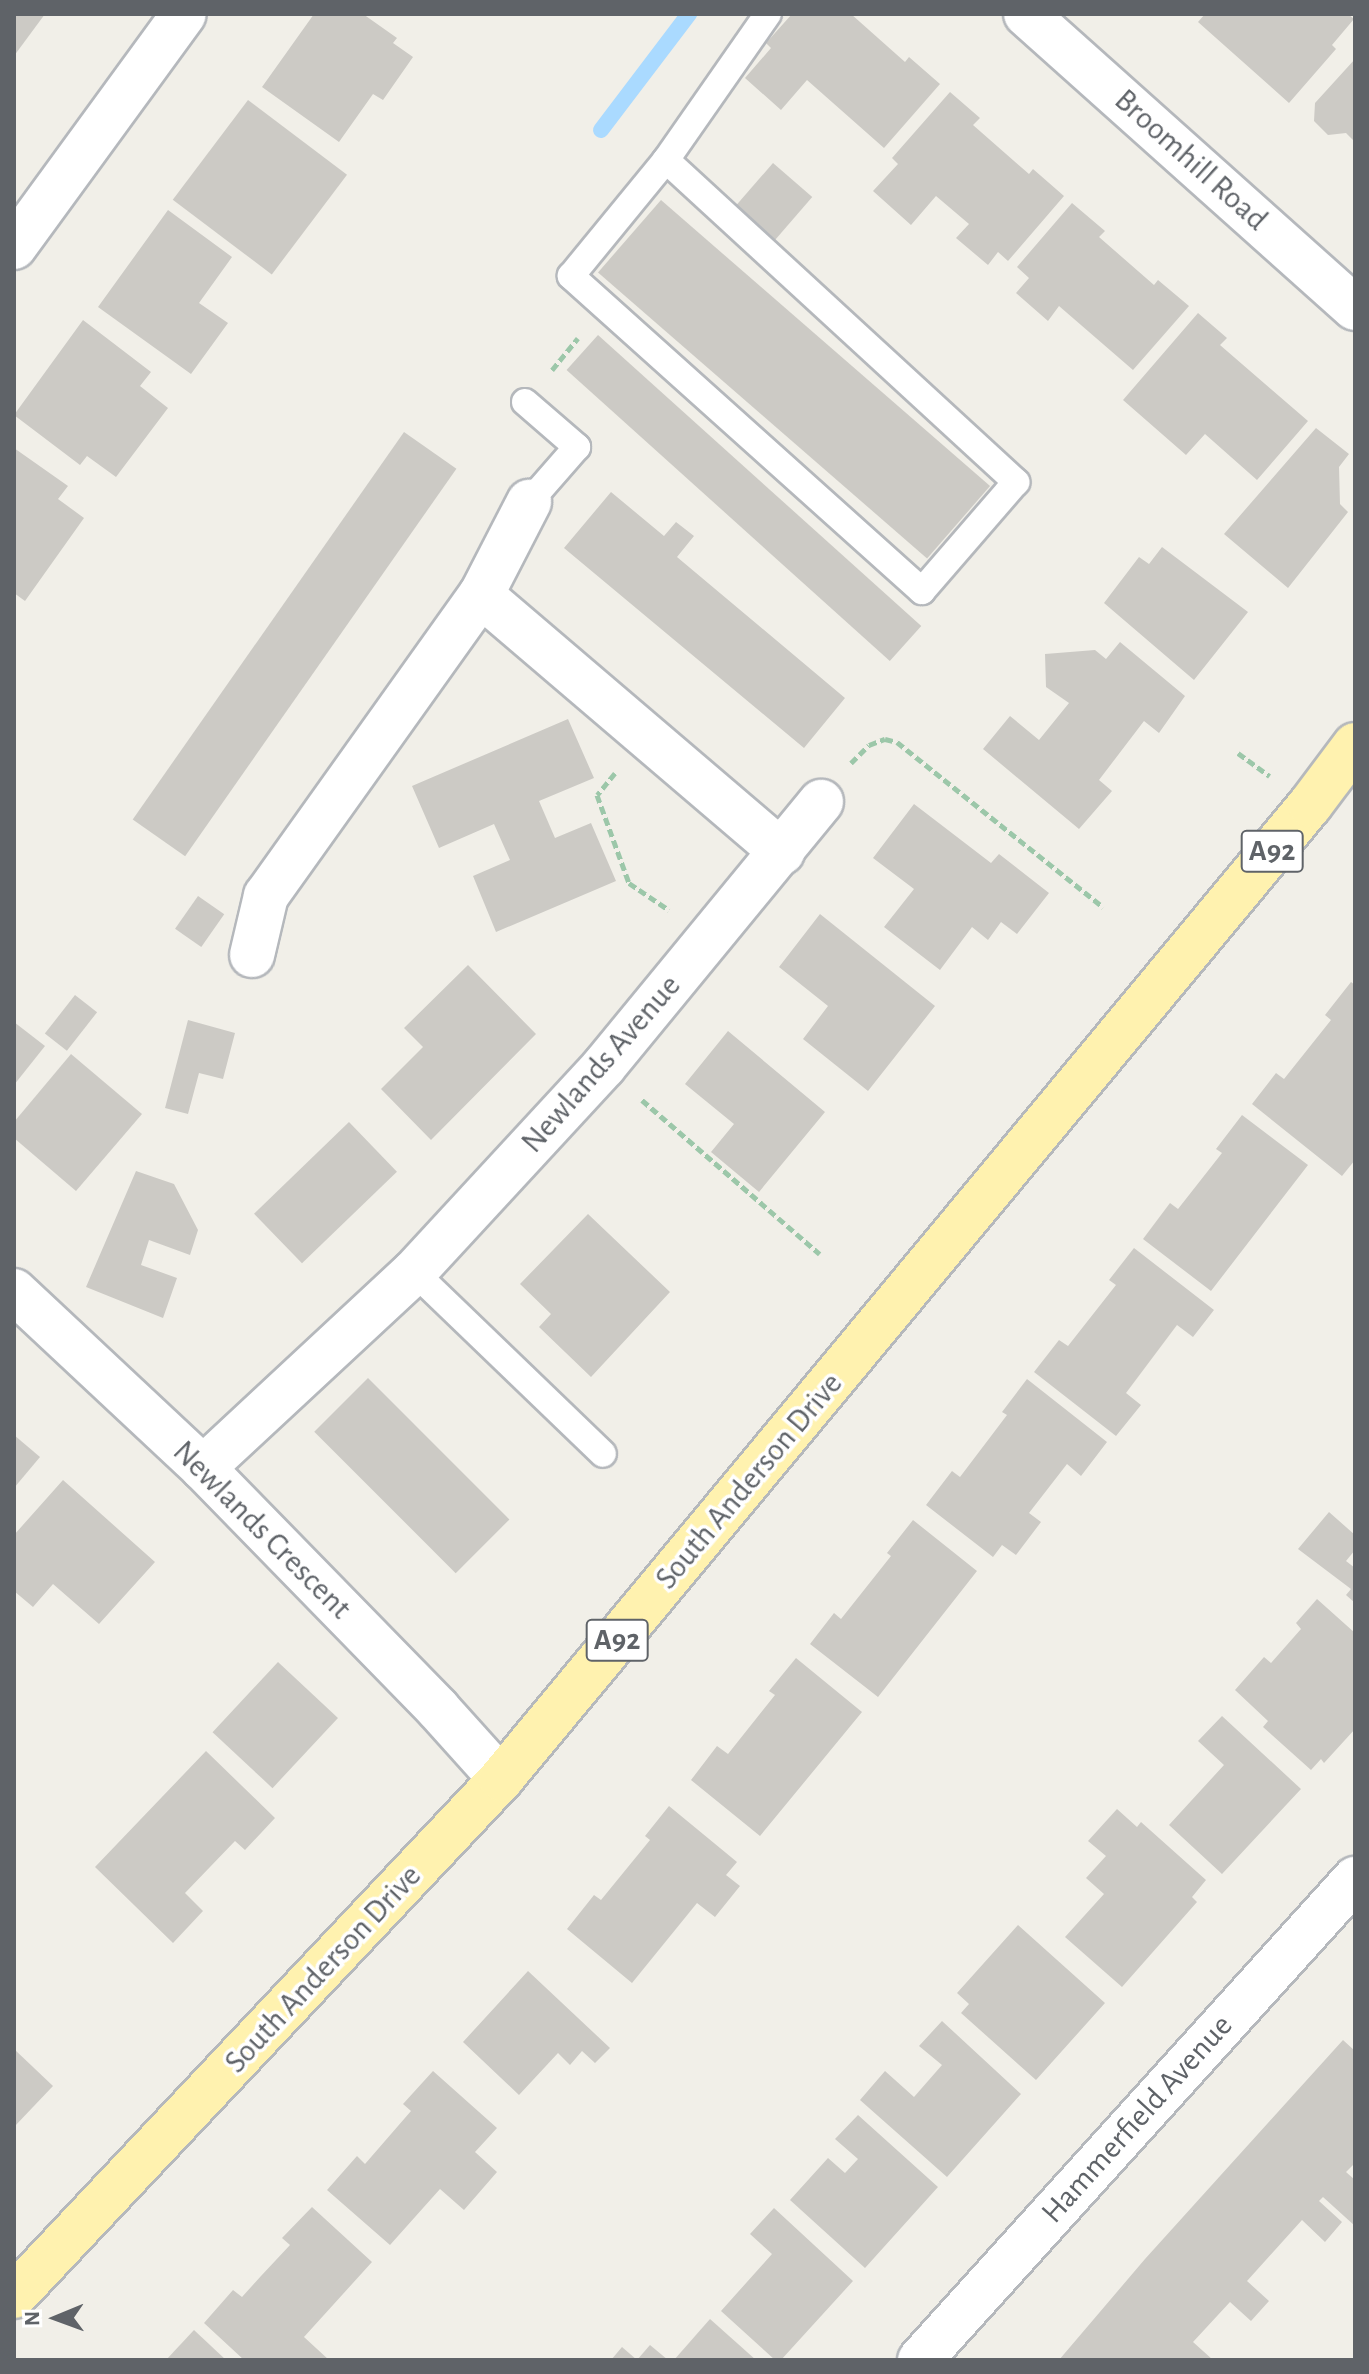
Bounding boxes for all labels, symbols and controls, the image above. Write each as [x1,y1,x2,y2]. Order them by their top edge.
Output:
street label: Broomhill Road [1106,81,1276,239]
road number: A92 [1240,825,1304,877]
street label: Newlands Avenue [513,967,689,1161]
street label: South Anderson Drive [647,1365,851,1597]
street label: Newlands Crescent [165,1433,359,1627]
road number: A92 [585,1614,649,1666]
street label: South Anderson Drive [217,1857,429,2081]
street label: Hammerfield Avenue [1033,2007,1241,2231]
north arrow [16,2278,96,2358]
text: N [21,2311,43,2326]

